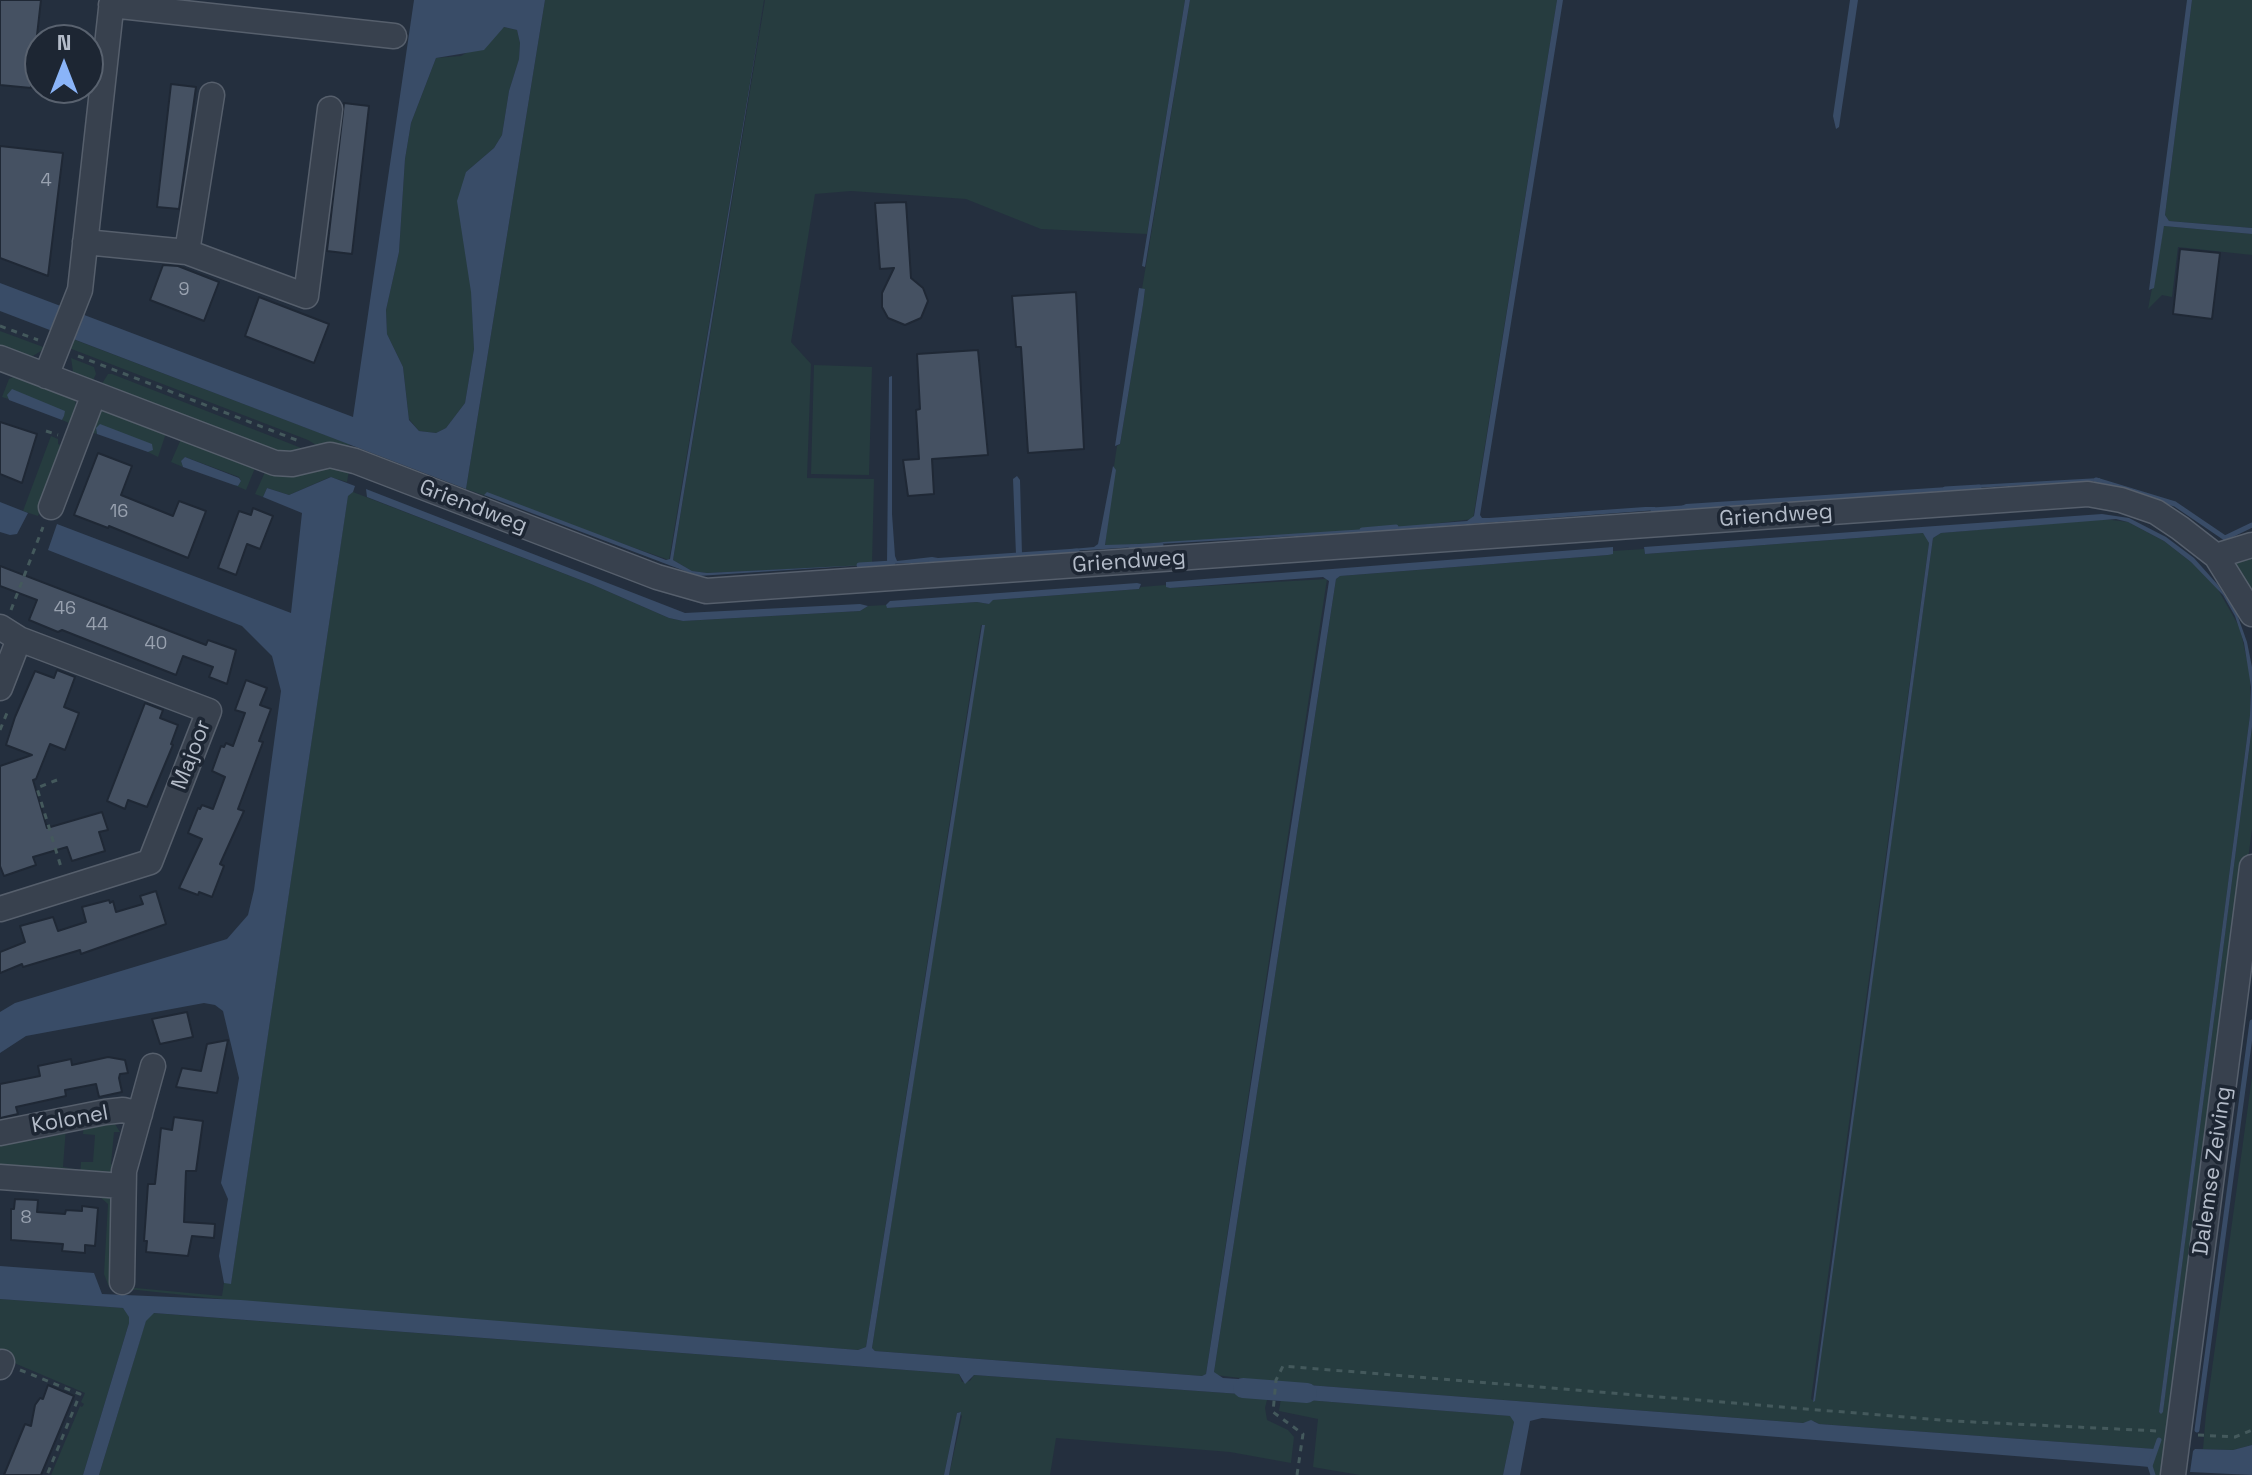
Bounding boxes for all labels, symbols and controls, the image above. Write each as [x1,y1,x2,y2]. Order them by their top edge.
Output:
north arrow [24,24,104,104]
text: N [57,28,71,56]
house number: 4 [40,170,52,192]
house number: 9 [178,279,190,301]
street label: Griendweg [415,474,531,540]
street label: Griendweg [1718,499,1834,533]
house number: 16 [110,501,128,523]
street label: Griendweg [1071,545,1187,579]
house number: 46 [54,598,76,620]
house number: 44 [86,614,108,636]
house number: 40 [145,633,167,655]
street label: Majoor [167,716,217,794]
street label: Dalemse Zeiving [2188,1085,2238,1257]
street label: Kolonel [30,1100,110,1140]
house number: 8 [20,1207,32,1229]

